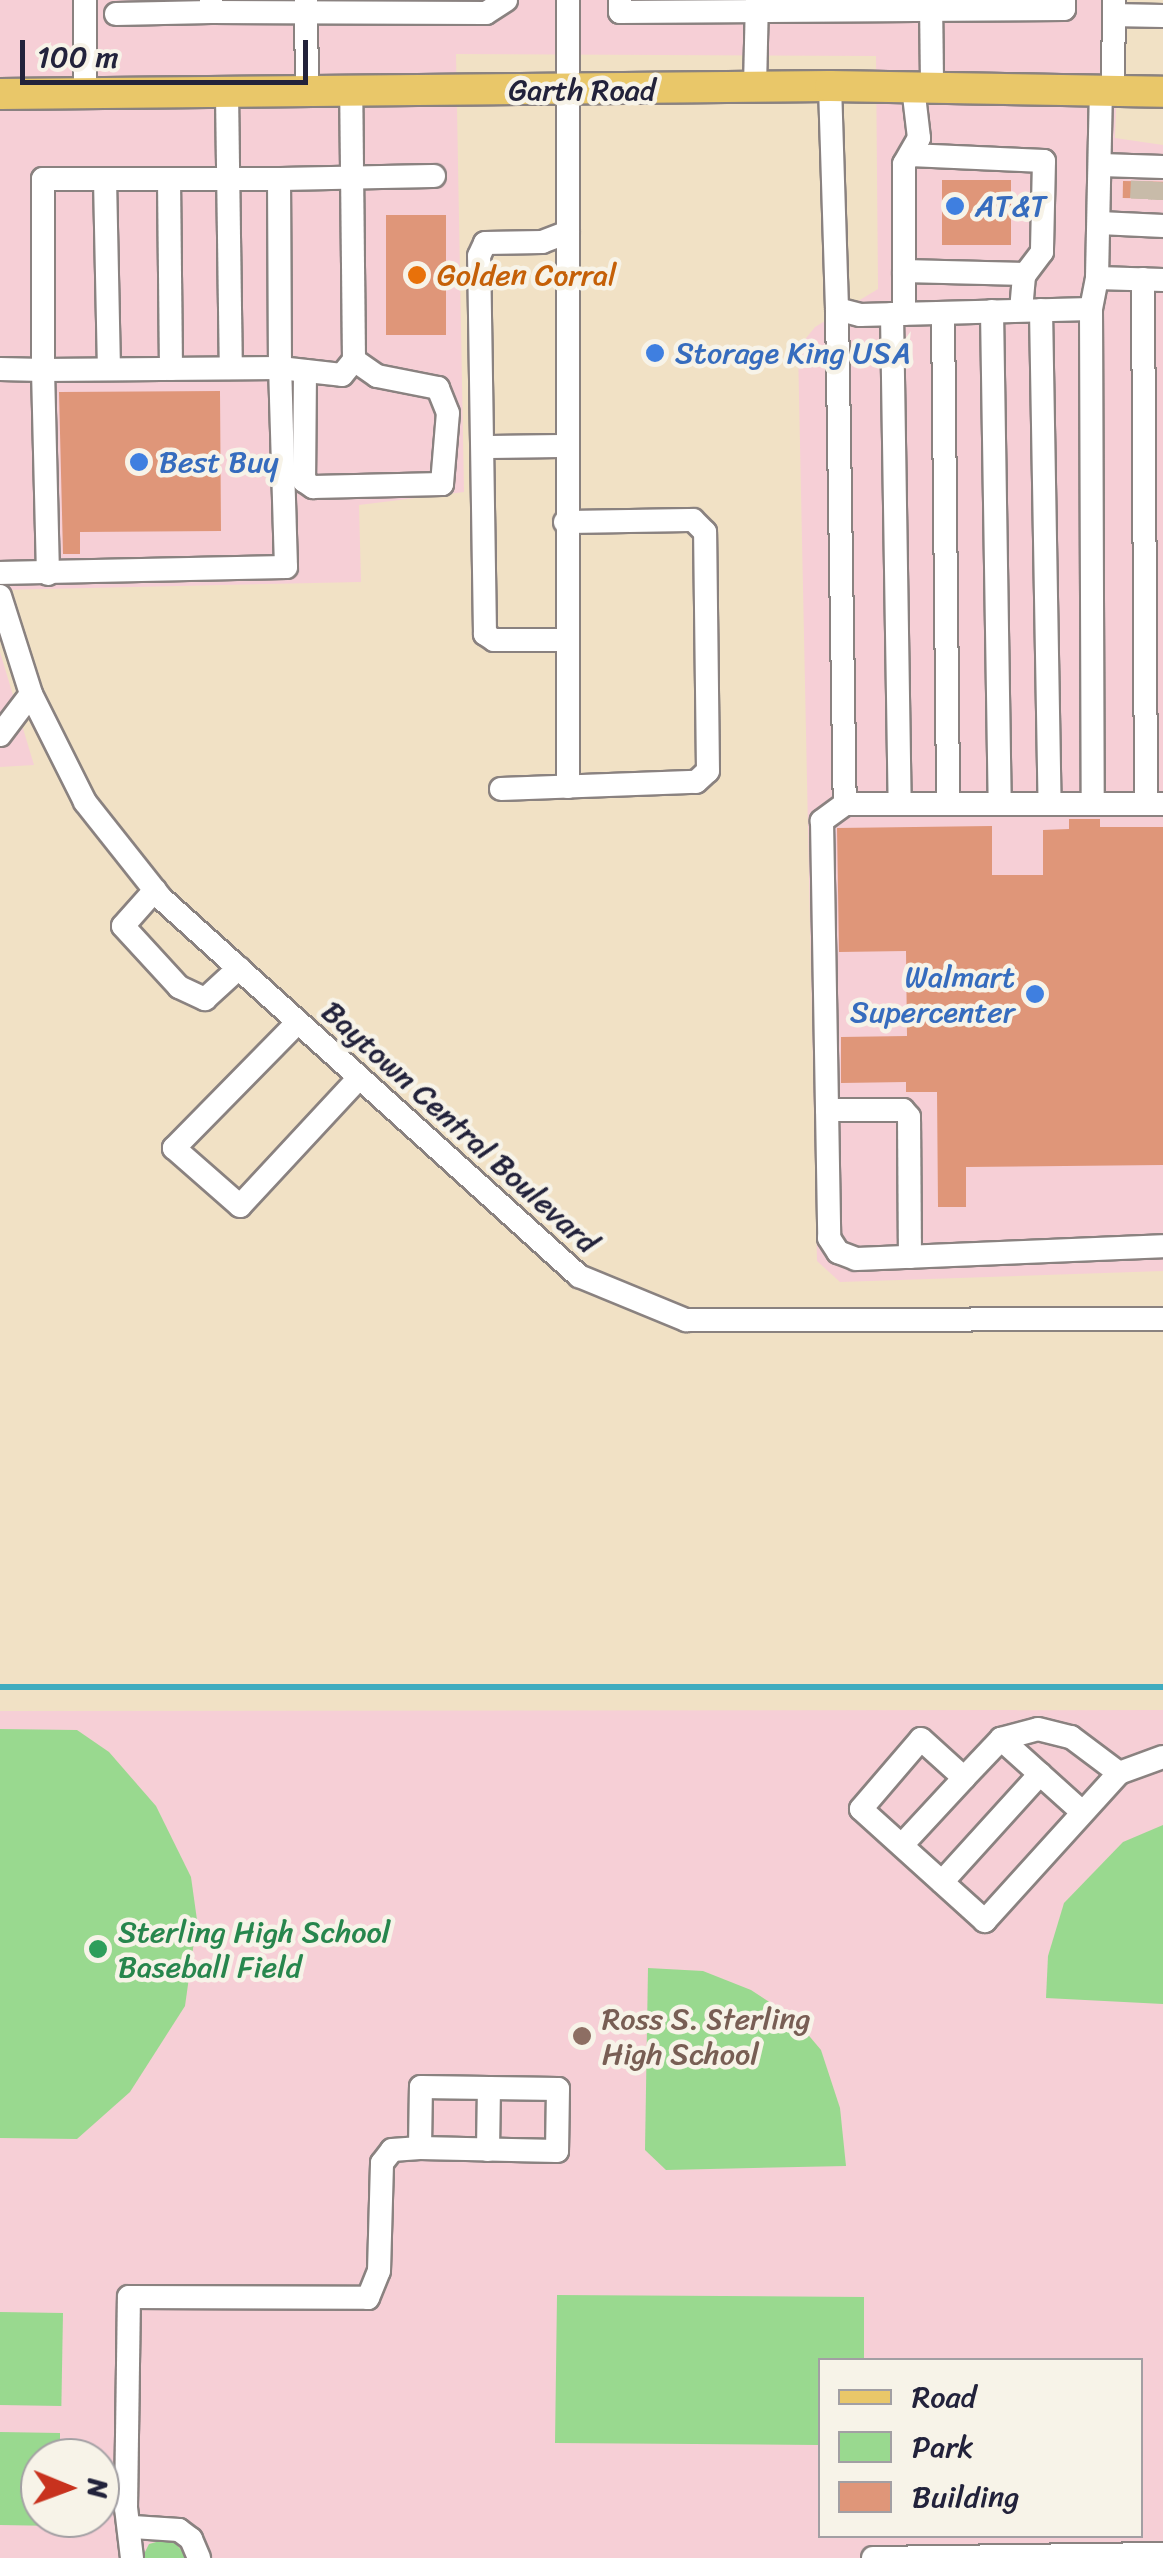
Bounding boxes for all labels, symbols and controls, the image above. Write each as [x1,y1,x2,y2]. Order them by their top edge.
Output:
scale bar [25,20,312,82]
text: 100 m [37,30,119,84]
street label: Garth Road [509,72,655,108]
place label: AT&T [975,188,1046,224]
marker: AT&T [944,195,966,217]
place label: Golden Corral [437,257,617,293]
marker: Golden Corral [406,264,428,286]
place label: Storage King USA [675,335,911,371]
marker: Storage King USA [644,342,666,364]
place label: Best Buy [159,444,279,480]
marker: Best Buy [128,451,150,473]
place label: Walmart Supercenter [850,959,1015,1030]
marker: Walmart Supercenter [1024,983,1046,1005]
street label: Baytown Central Boulevard [314,993,606,1261]
place label: Sterling High School Baseball Field [118,1914,390,1984]
marker: Sterling High School Baseball Field [87,1938,109,1960]
place label: Ross S. Sterling High School [602,2001,814,2072]
marker: Ross S. Sterling High School [571,2025,593,2047]
legend [818,2358,1143,2538]
text: Road [912,2370,976,2424]
text: Park [912,2420,974,2474]
north arrow [20,2438,120,2538]
text: Building [912,2470,1019,2524]
text: N [74,2478,123,2499]

